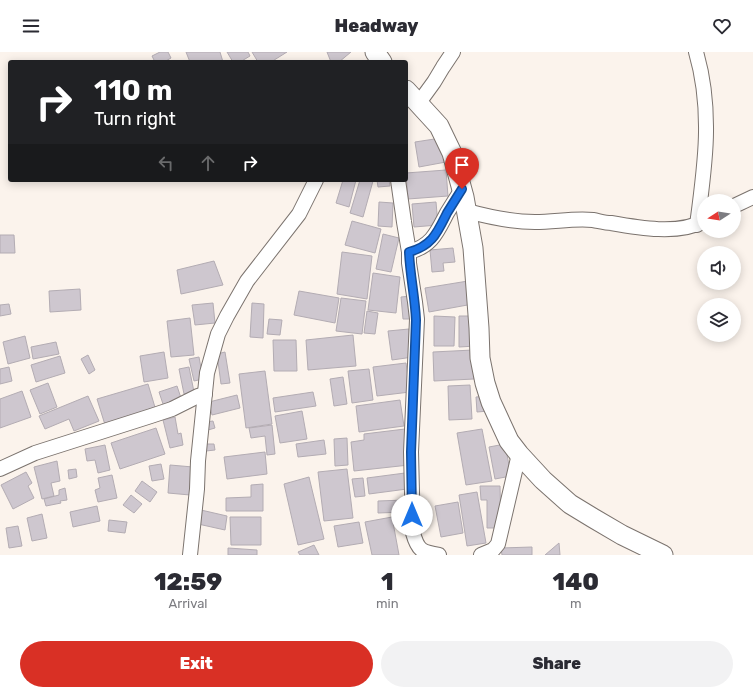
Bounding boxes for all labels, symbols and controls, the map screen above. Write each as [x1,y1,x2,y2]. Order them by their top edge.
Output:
icon: menu [20,15,42,37]
text: Headway [335,15,418,37]
icon: heart [711,15,733,37]
text: 110 m [94,74,172,107]
icon: right [28,76,80,128]
text: Turn right [94,108,176,130]
pin [445,148,479,189]
icon: left [155,152,177,174]
icon: ahead [197,152,219,174]
icon: right [239,152,261,174]
icon: arrive [451,154,473,176]
north arrow [697,194,741,238]
map controls [697,194,741,342]
button: sound [697,246,741,290]
button: layers [697,298,741,342]
position arrow [391,494,433,536]
text: 12:59 [154,568,222,596]
text: 1 [381,568,394,596]
text: 140 [553,568,599,596]
text: Arrival [169,596,208,611]
text: min [376,596,399,611]
text: m [570,596,582,611]
button: Exit [20,641,373,687]
button: Share [381,641,733,687]

